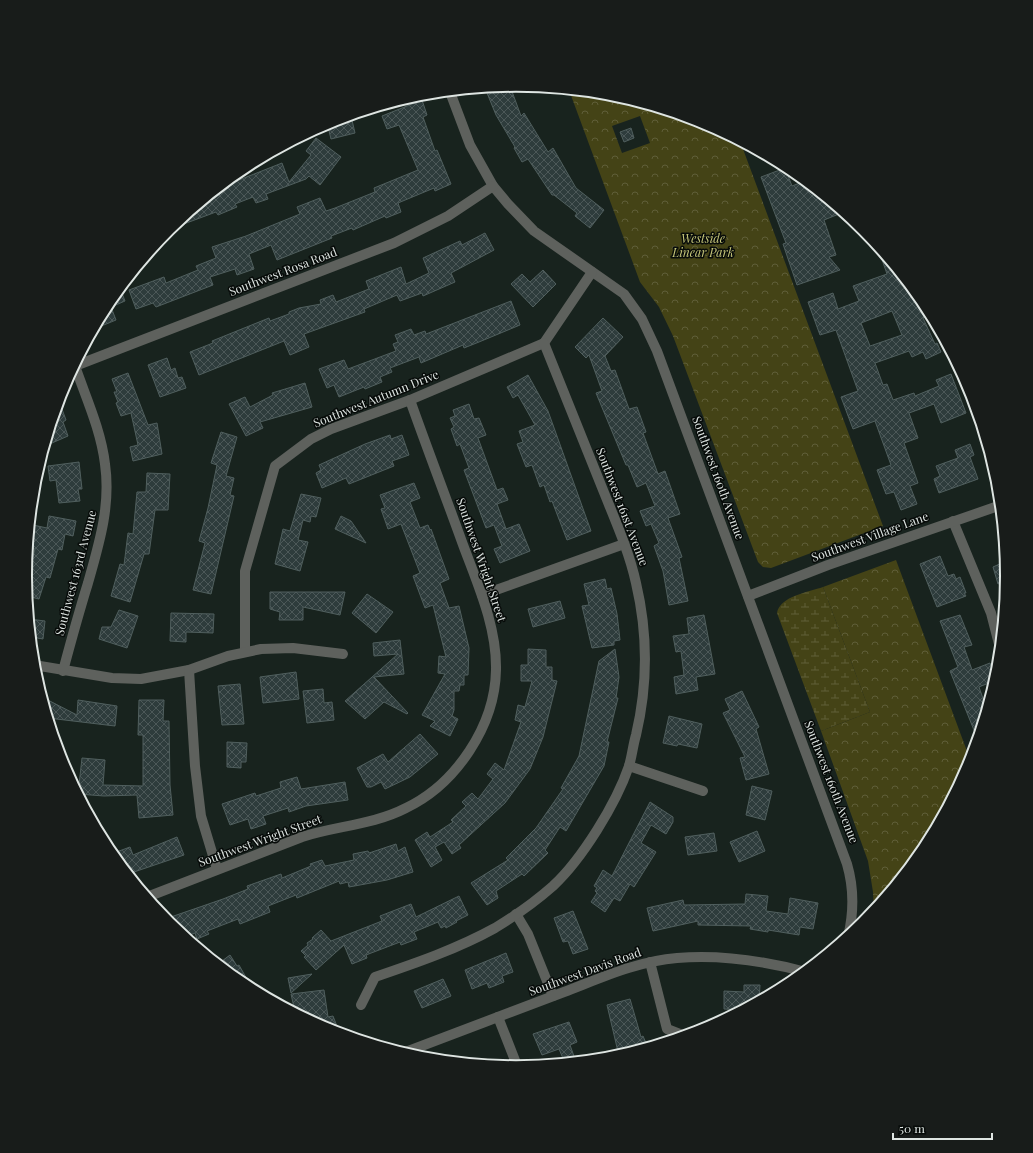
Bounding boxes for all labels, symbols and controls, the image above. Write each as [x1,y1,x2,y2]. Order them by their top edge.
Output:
park label: Westside Linear Park [671,230,734,260]
street label: Southwest Rosa Road [226,243,339,299]
street label: Southwest Autumn Drive [311,366,441,431]
street label: Southwest 160th Avenue [689,414,749,542]
street label: Southwest 161st Avenue [593,445,653,568]
street label: Southwest Wright Street [453,495,511,625]
street label: Southwest Village Lane [809,507,930,565]
street label: Southwest 163rd Avenue [51,508,99,637]
street label: Southwest 160th Avenue [801,718,863,845]
street label: Southwest Wright Street [196,810,324,870]
street label: Southwest Davis Road [526,943,643,999]
scale bar [893,1115,992,1141]
text: 50 m [899,1120,925,1136]

